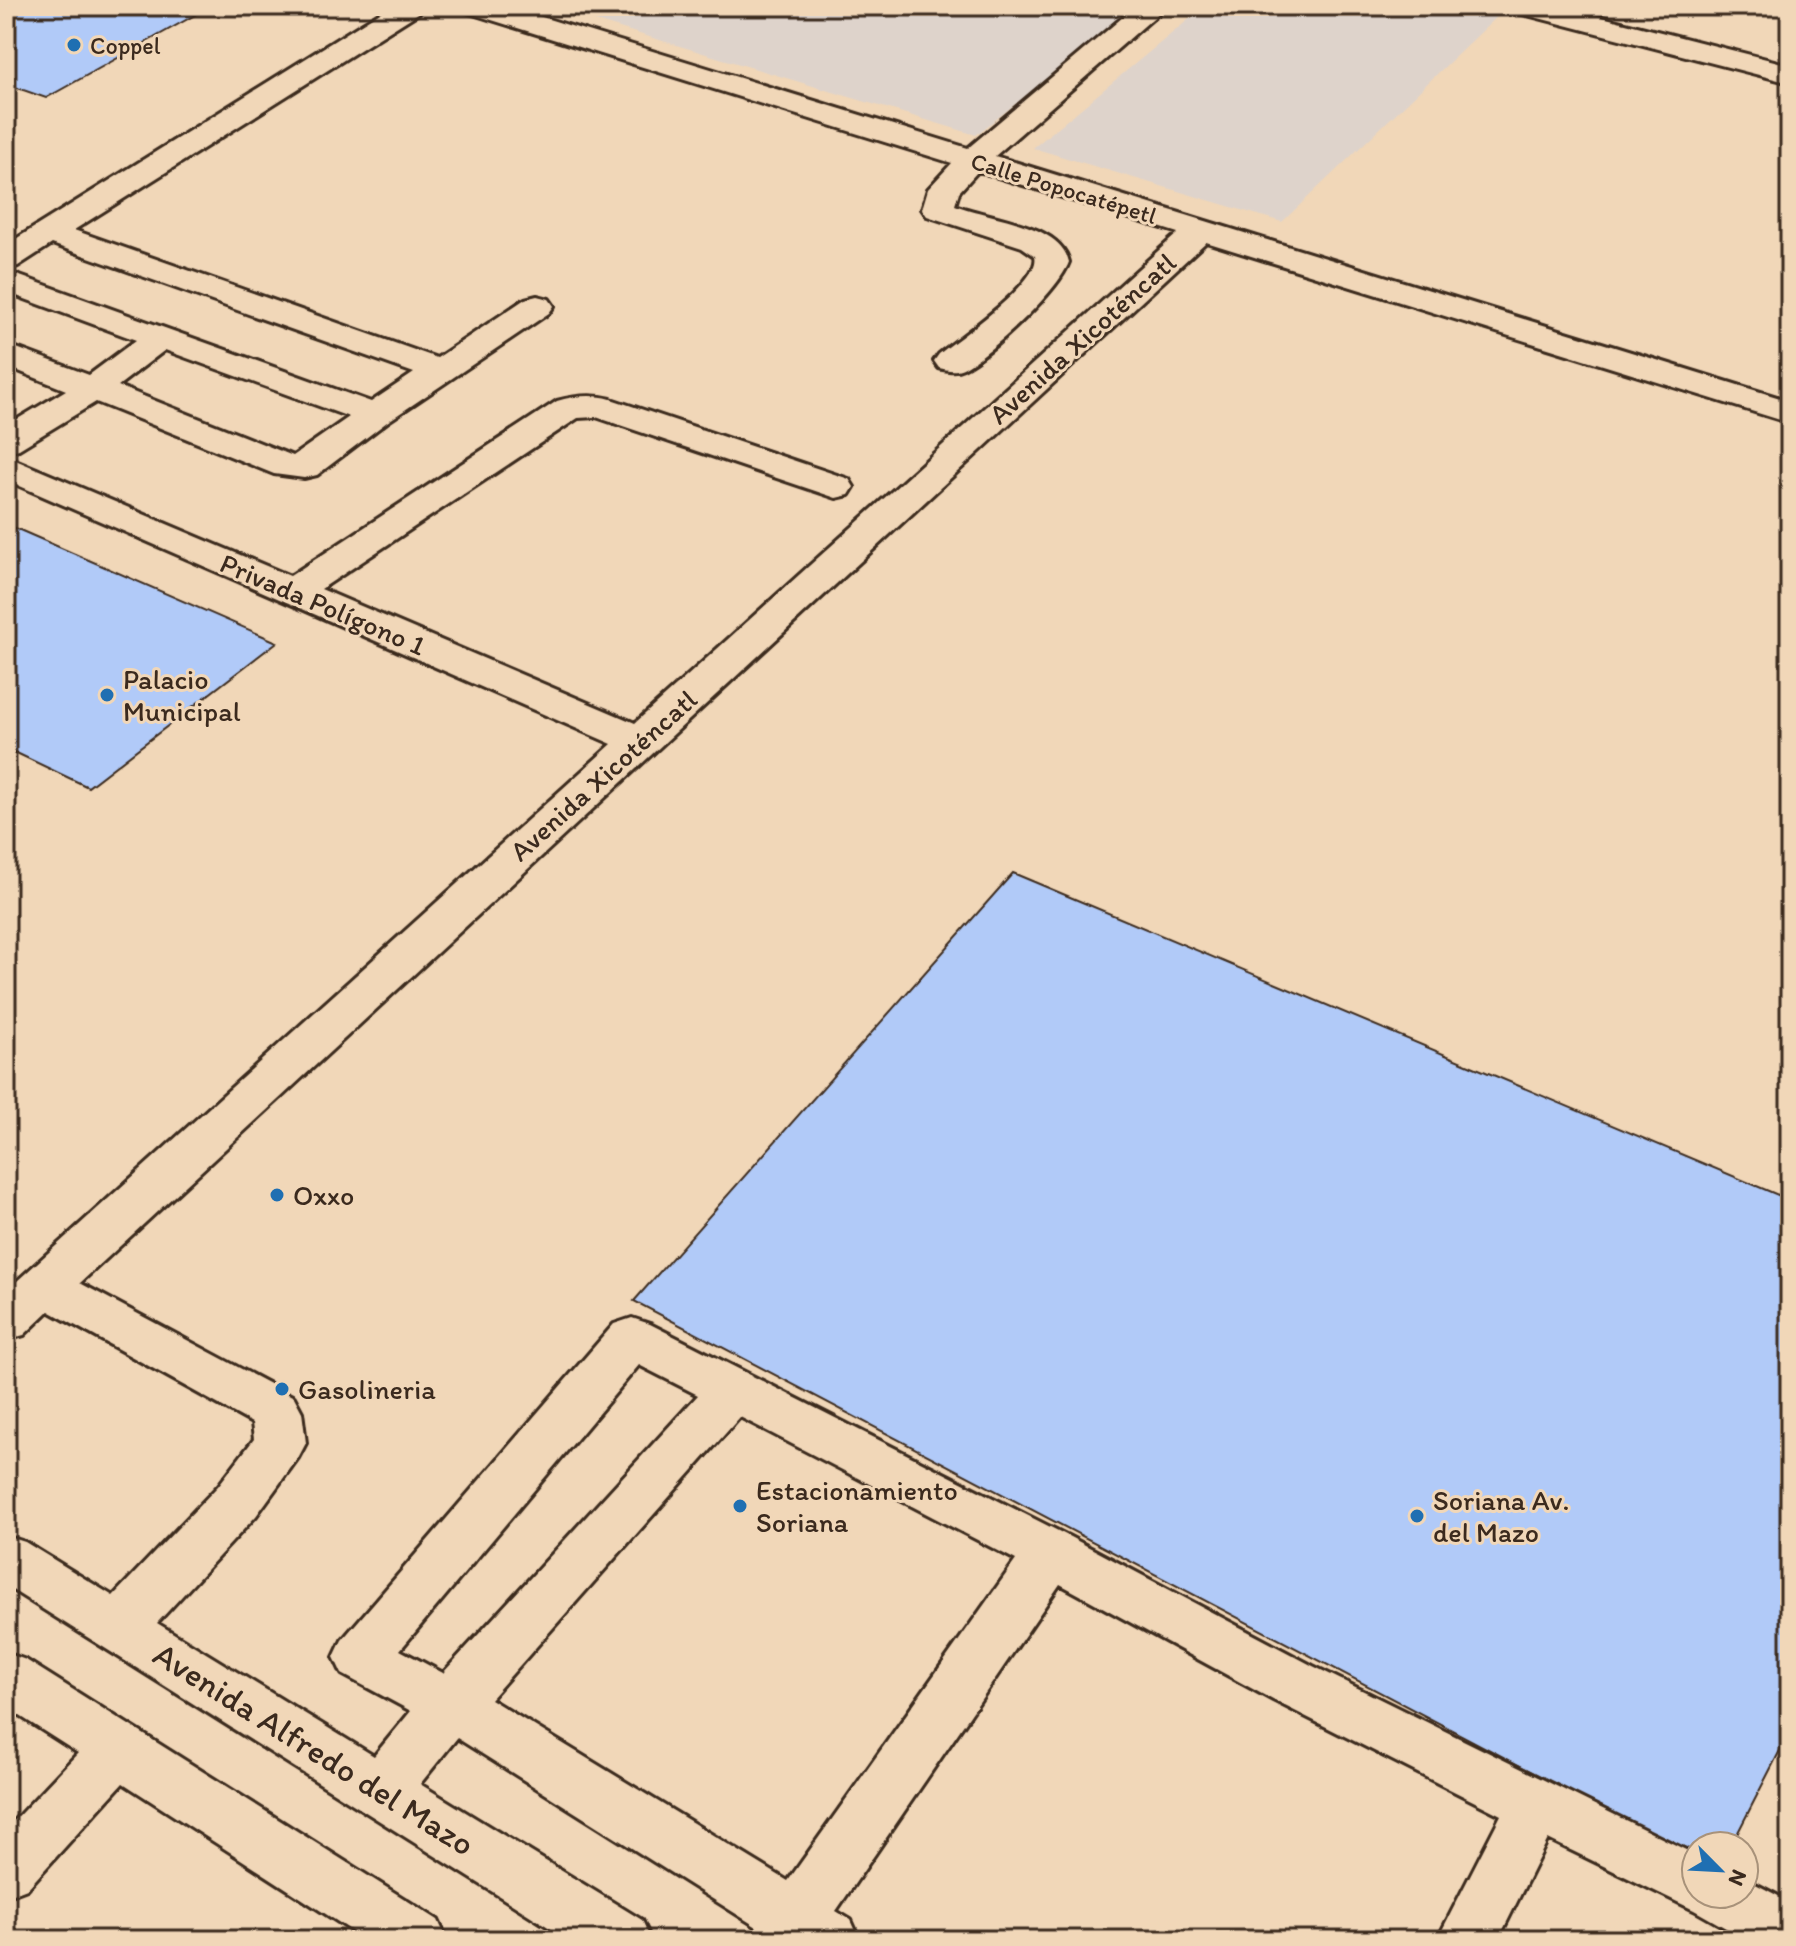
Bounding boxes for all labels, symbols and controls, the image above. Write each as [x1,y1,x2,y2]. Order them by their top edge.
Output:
place label: Coppel [90,31,161,60]
marker: Coppel [65,36,83,54]
street label: Calle Popocatépetl [968,146,1161,230]
street label: Avenida Xicoténcatl [981,245,1183,431]
street label: Privada Polígono 1 [215,545,431,663]
place label: Palacio Municipal [123,662,241,728]
street label: Avenida Xicoténcatl [502,682,704,868]
marker: Palacio Municipal [98,686,116,704]
place label: Oxxo [293,1178,354,1212]
marker: Oxxo [268,1186,286,1204]
place label: Gasolineria [298,1372,436,1406]
marker: Gasolineria [273,1380,291,1398]
place label: Estacionamiento Soriana [756,1473,958,1539]
place label: Soriana Av. del Mazo [1433,1483,1569,1549]
marker: Estacionamiento Soriana [731,1497,749,1515]
marker: Soriana Av. del Mazo [1408,1507,1426,1525]
street label: Avenida Alfredo del Mazo [146,1633,482,1865]
north arrow [1680,1830,1760,1910]
text: N [1722,1866,1753,1890]

